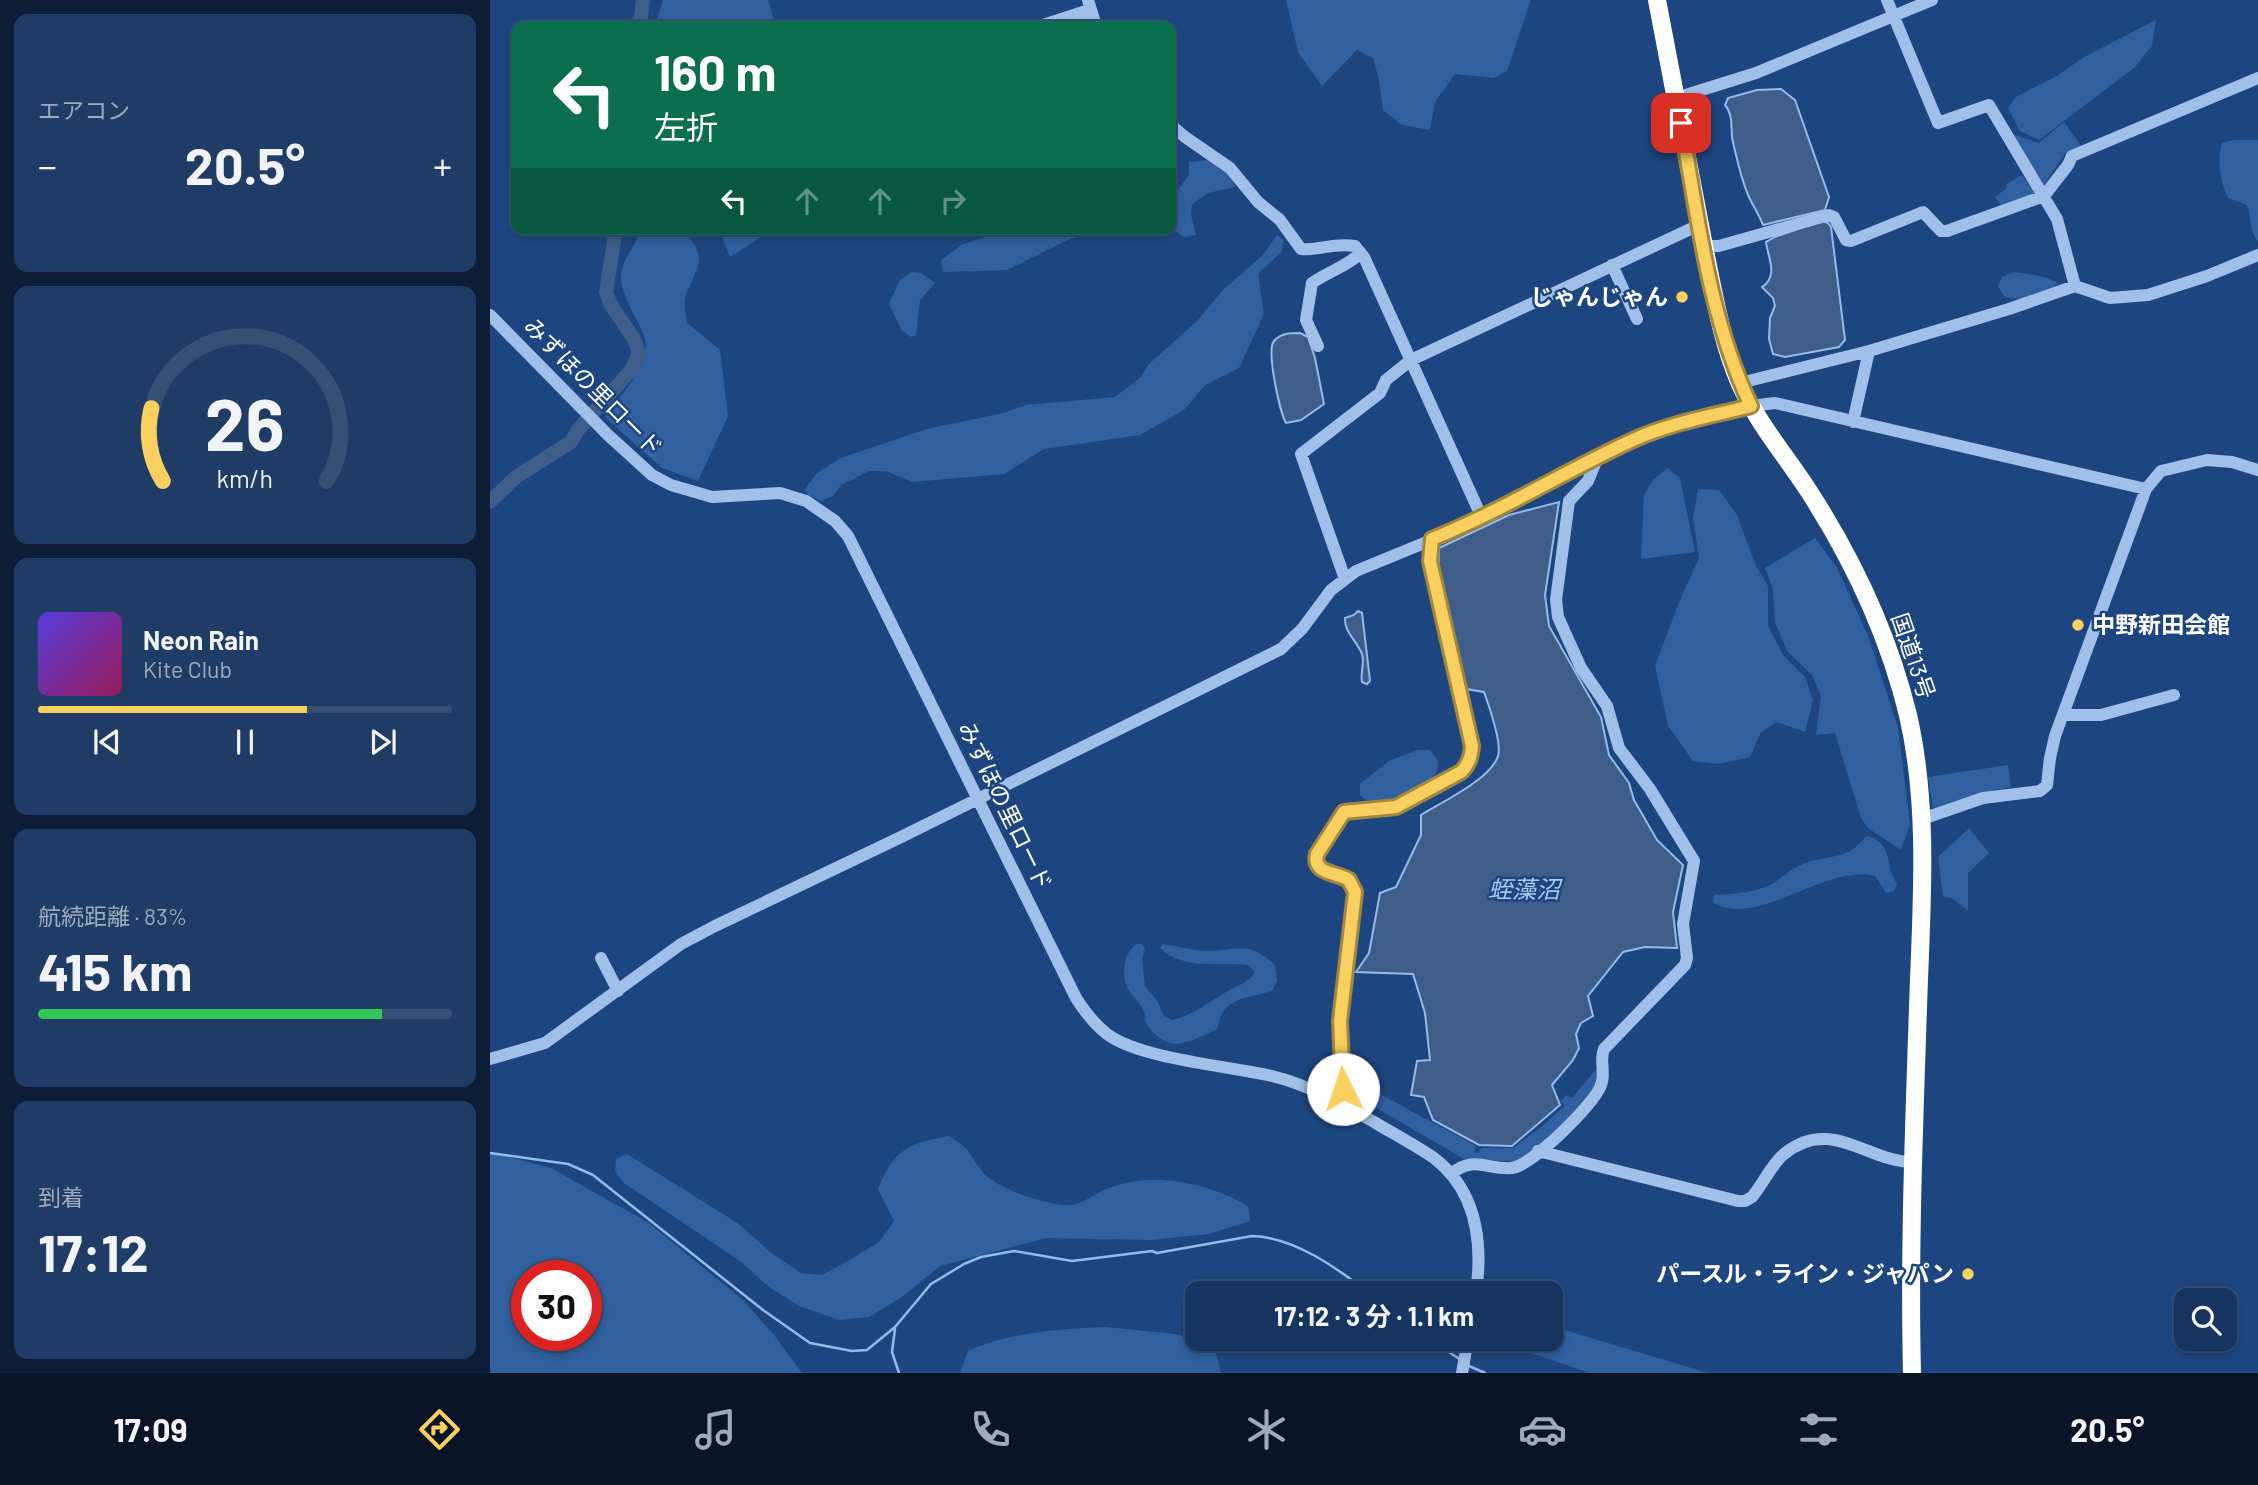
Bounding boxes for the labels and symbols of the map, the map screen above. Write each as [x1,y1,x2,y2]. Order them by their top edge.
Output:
pin [1651,93,1711,153]
place label: じゃんじゃん [1530,282,1668,310]
marker: じゃんじゃん [1674,289,1690,305]
street label: みずほの里ロード [519,311,669,461]
street label: 国道13号 [1886,609,1942,702]
place label: 中野新田会館 [2092,610,2230,638]
marker: 中野新田会館 [2070,617,2086,633]
street label: みずほの里ロード [953,717,1059,894]
water label: 蛭藻沼 [1488,874,1563,903]
position arrow [1306,1052,1380,1126]
place label: パースル・ライン・ジャパン [1656,1259,1954,1287]
speed limit sign: 30 [511,1260,602,1351]
marker: パースル・ライン・ジャパン [1960,1266,1976,1282]

